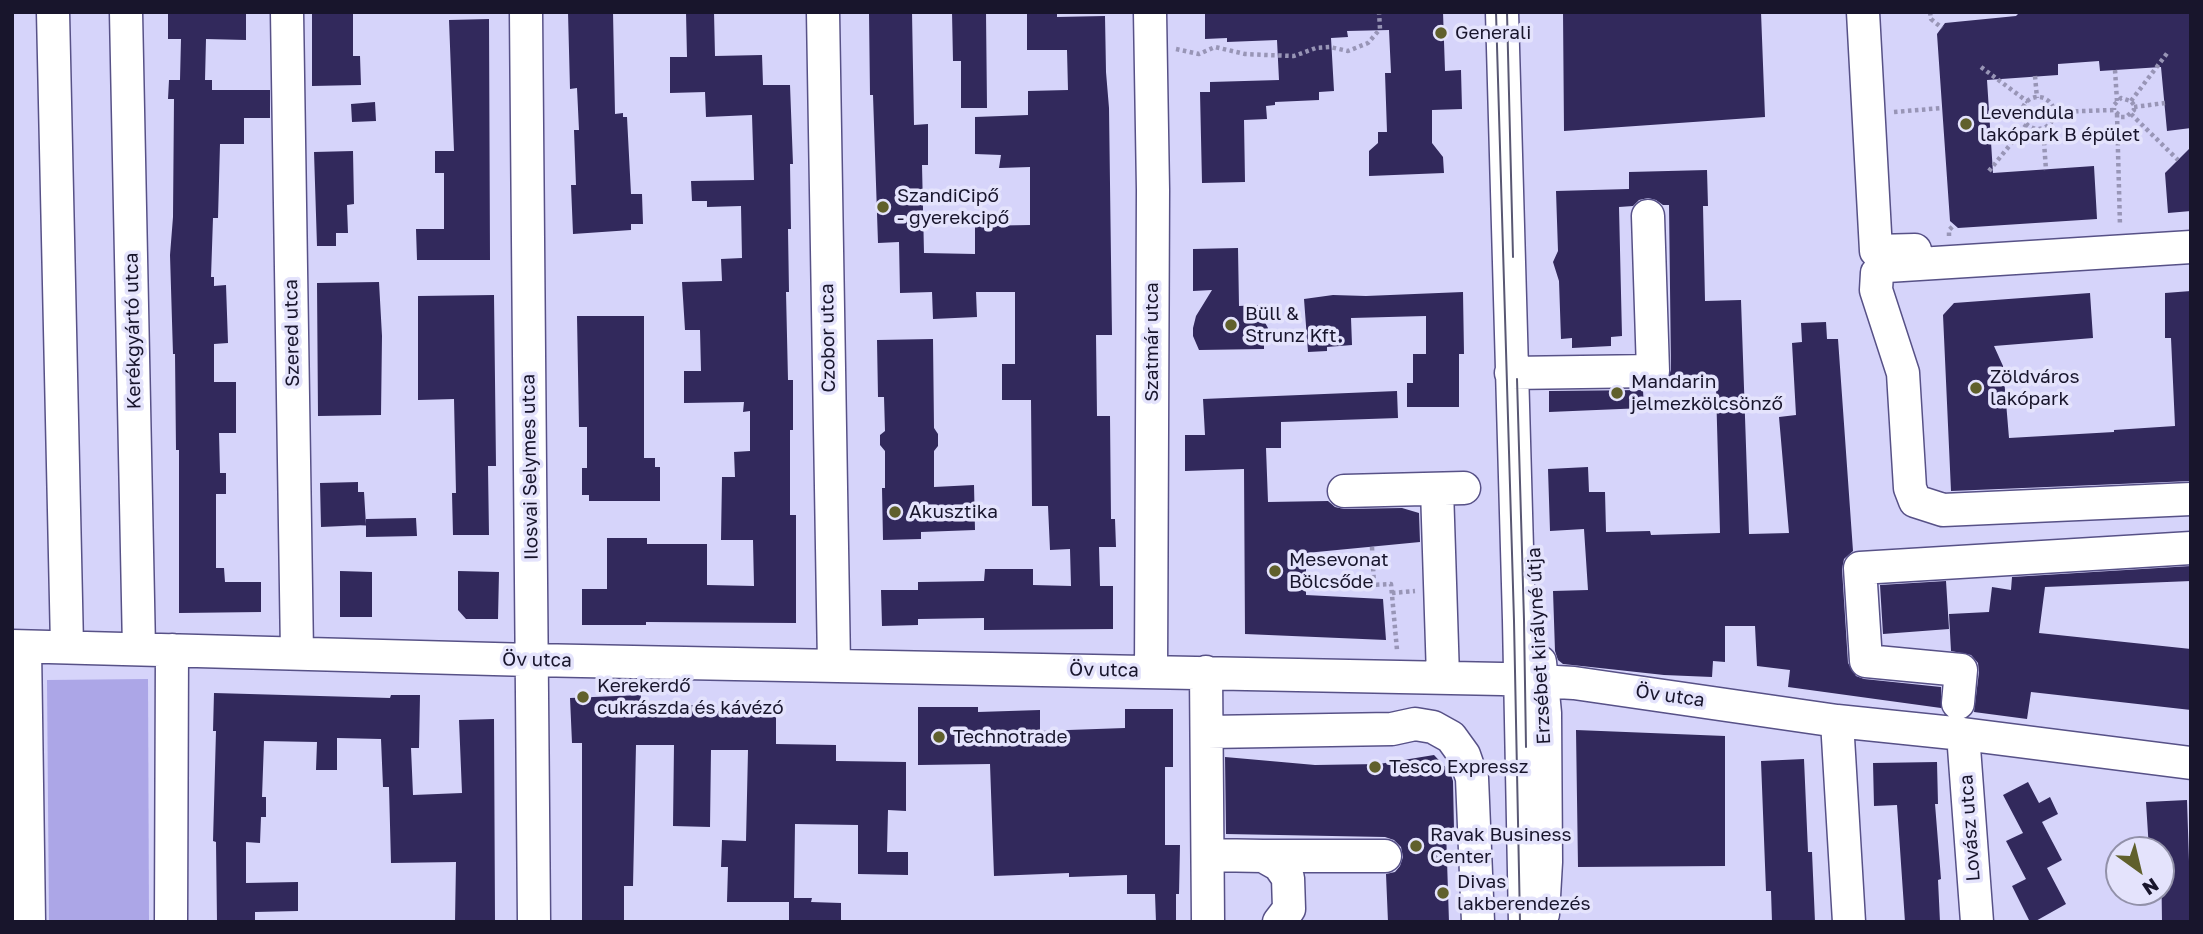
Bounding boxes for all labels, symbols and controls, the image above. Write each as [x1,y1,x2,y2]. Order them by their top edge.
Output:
place label: Generali [1455,22,1531,44]
marker: Generali [1433,25,1449,41]
place label: Levendula lakópark B épület [1980,102,2140,146]
marker: Levendula lakópark B épület [1958,116,1974,132]
place label: SzandiCipő - gyerekcipő [897,185,1009,229]
marker: SzandiCipő - gyerekcipő [875,199,891,215]
street label: Kerékgyártó utca [120,253,146,409]
street label: Szered utca [280,279,304,387]
street label: Szatmár utca [1141,282,1163,402]
street label: Czobor utca [816,283,840,393]
place label: Büll & Strunz Kft. [1245,303,1343,347]
marker: Büll & Strunz Kft. [1223,317,1239,333]
place label: Zöldváros lakópark [1990,366,2079,410]
place label: Mandarin jelmezkölcsönző [1631,371,1783,415]
street label: Ilosvai Selymes utca [517,374,543,560]
marker: Zöldváros lakópark [1968,380,1984,396]
marker: Mandarin jelmezkölcsönző [1609,385,1625,401]
place label: Akusztika [909,501,998,523]
marker: Akusztika [887,504,903,520]
street label: Erzsébet királyné útja [1522,547,1556,745]
place label: Mesevonat Bölcsőde [1289,549,1389,593]
marker: Mesevonat Bölcsőde [1267,563,1283,579]
street label: Öv utca [502,648,572,672]
street label: Öv utca [1069,658,1139,682]
place label: Kerekerdő cukrászda és kávézó [597,675,784,719]
street label: Öv utca [1634,680,1706,712]
marker: Kerekerdő cukrászda és kávézó [575,689,591,705]
place label: Technotrade [953,726,1067,748]
marker: Technotrade [931,729,947,745]
place label: Tesco Expressz [1389,756,1528,778]
marker: Tesco Expressz [1367,759,1383,775]
street label: Lovász utca [1955,774,1985,882]
place label: Ravak Business Center [1430,824,1572,868]
north arrow [2105,836,2175,906]
marker: Ravak Business Center [1408,838,1424,854]
place label: Divas lakberendezés [1457,871,1591,915]
text: N [2138,874,2163,901]
marker: Divas lakberendezés [1435,885,1451,901]

